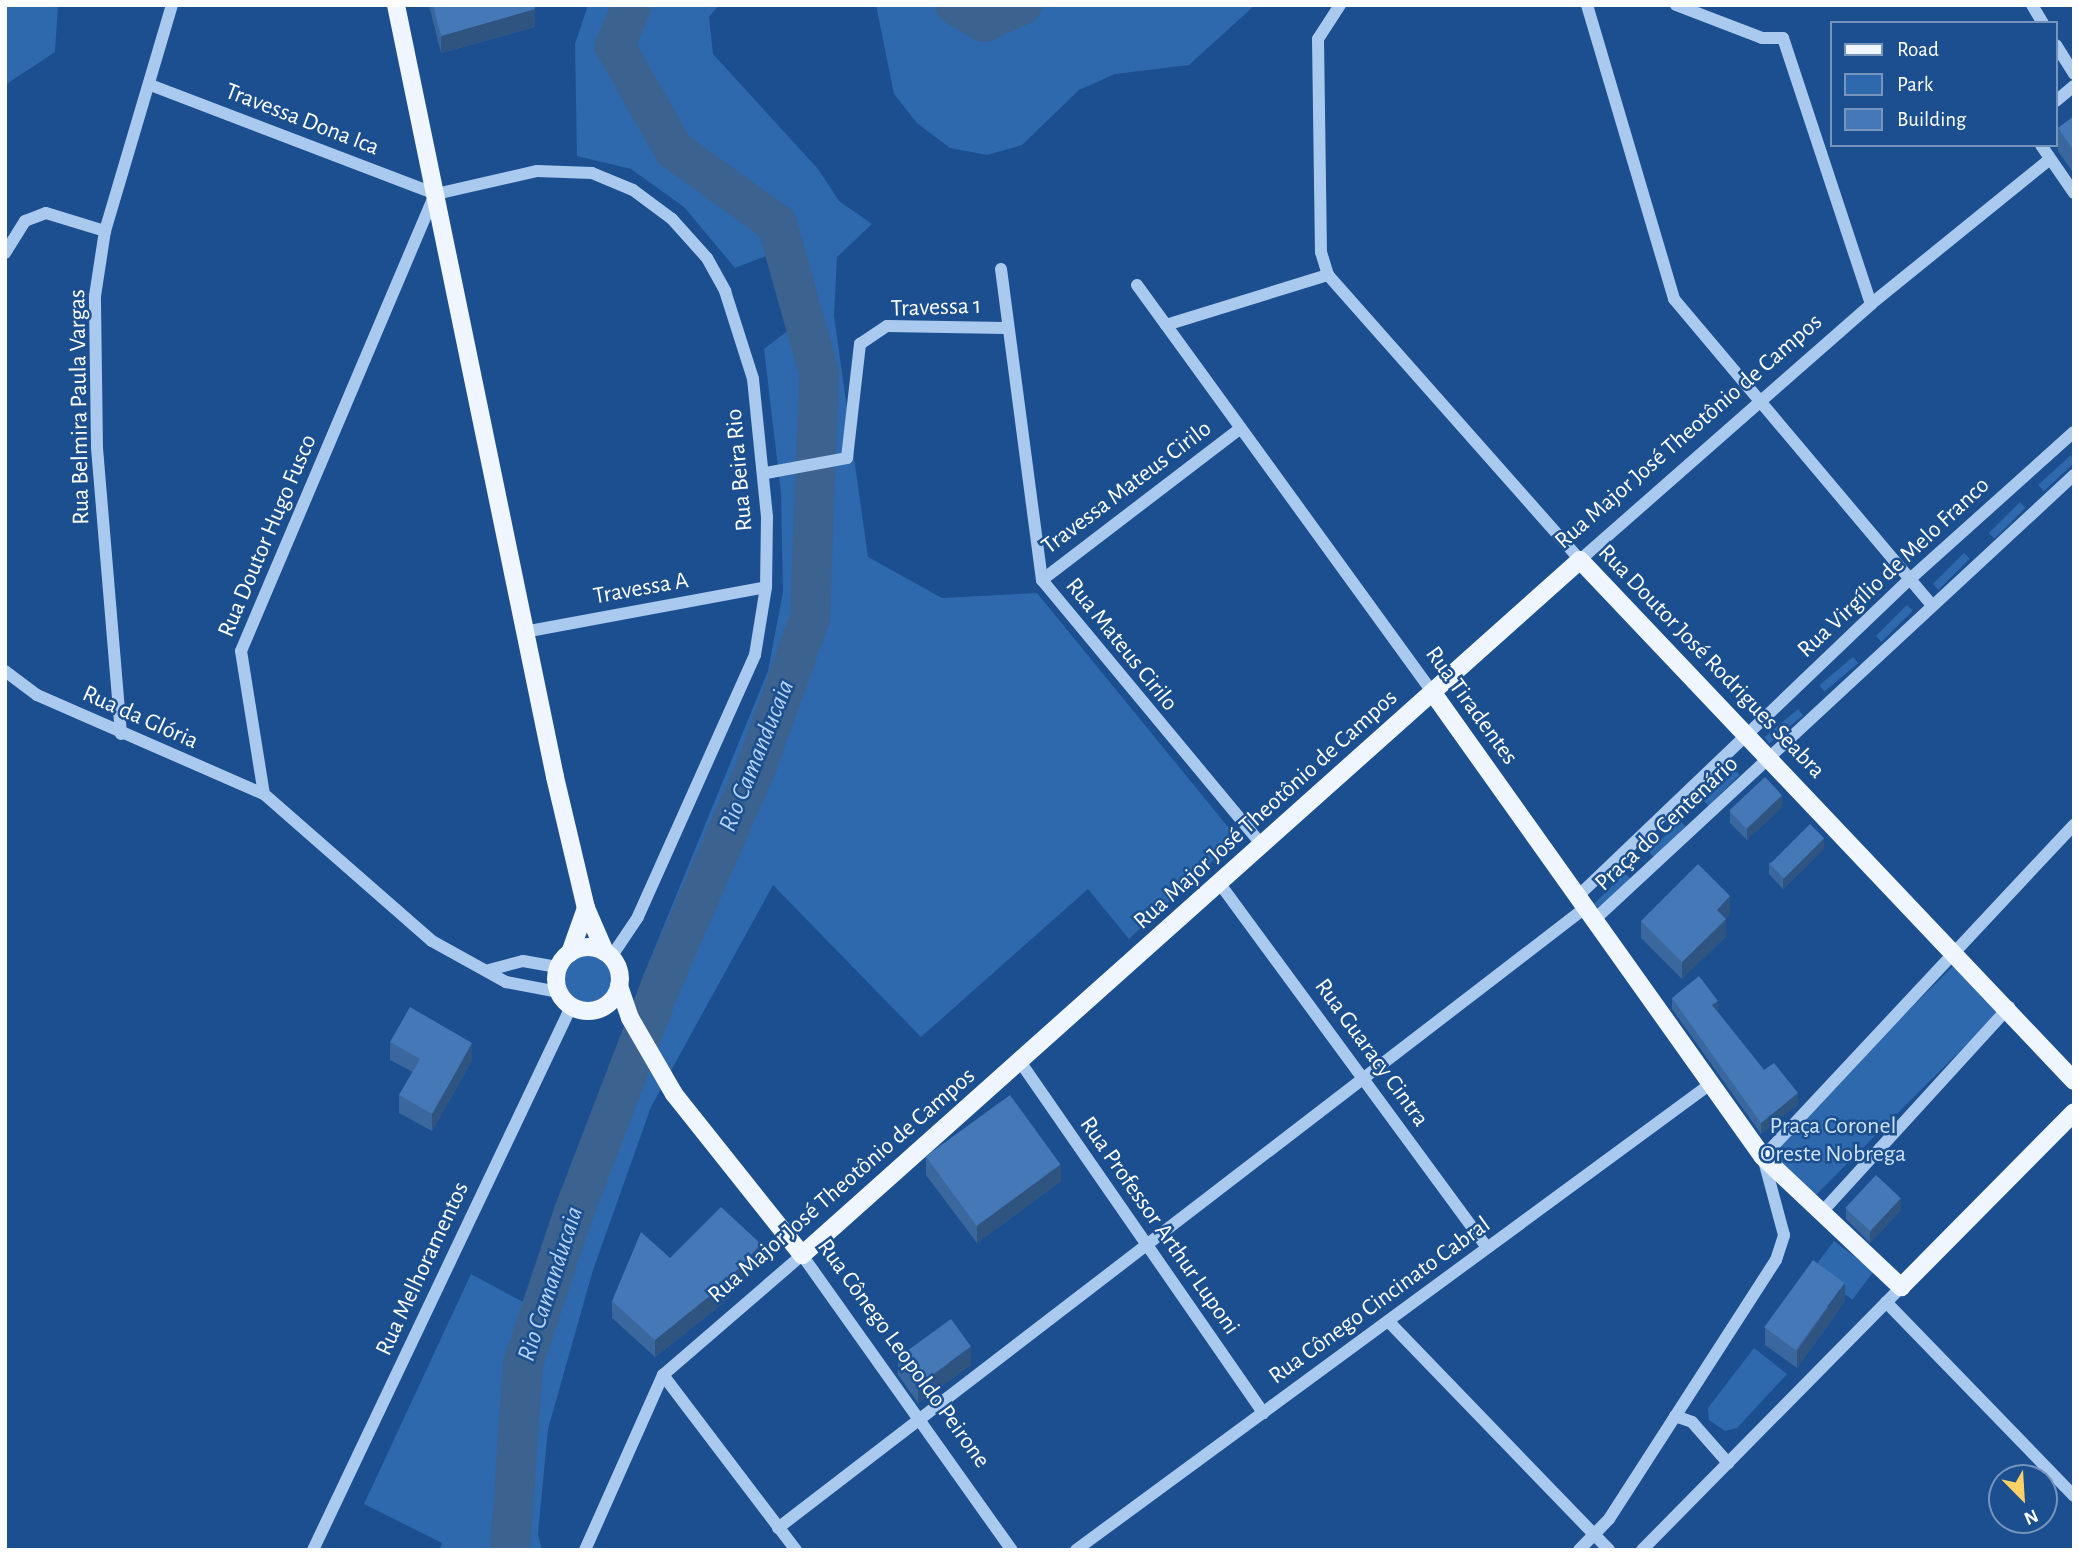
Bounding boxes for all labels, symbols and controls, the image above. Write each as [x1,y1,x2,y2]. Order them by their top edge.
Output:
legend [1830,21,2058,147]
text: Road [1897,39,1939,60]
text: Park [1897,74,1933,95]
street label: Travessa Dona Ica [221,77,383,163]
text: Building [1897,109,1966,130]
street label: Rua Belmira Paula Vargas [64,289,96,525]
street label: Travessa 1 [890,292,982,324]
street label: Rua Major José Theotônio de Campos [1549,308,1829,556]
street label: Rua Beira Rio [720,407,760,533]
street label: Travessa Mateus Cirilo [1036,415,1218,561]
street label: Rua Doutor Hugo Fusco [212,430,324,642]
street label: Rua Virgílio de Melo Franco [1792,471,1996,665]
street label: Rua Doutor José Rodrigues Seabra [1591,539,1831,785]
street label: Travessa A [591,566,691,612]
street label: Rua Mateus Cirilo [1059,573,1183,717]
street label: Rua Tiradentes [1418,641,1524,771]
water label: Rio Camanducaia [712,676,802,836]
street label: Rua da Glória [78,680,202,756]
street label: Rua Major José Theotônio de Campos [1128,684,1404,936]
street label: Praça do Centenário [1589,750,1745,898]
street label: Rua Guaracy Cintra [1308,973,1434,1133]
street label: Rua Major José Theotônio de Campos [702,1062,982,1310]
street label: Rua Professor Arthur Luponi [1073,1111,1245,1341]
park label: Praça Coronel Oreste Nobrega [1760,1113,1906,1169]
street label: Rua Melhoramentos [370,1177,476,1361]
water label: Rio Camanducaia [511,1203,591,1365]
street label: Rua Cônego Cincinato Cabral [1264,1211,1496,1391]
street label: Rua Cônego Leopoldo Peirone [810,1234,996,1474]
north arrow [1988,1464,2058,1534]
text: N [2021,1505,2041,1528]

